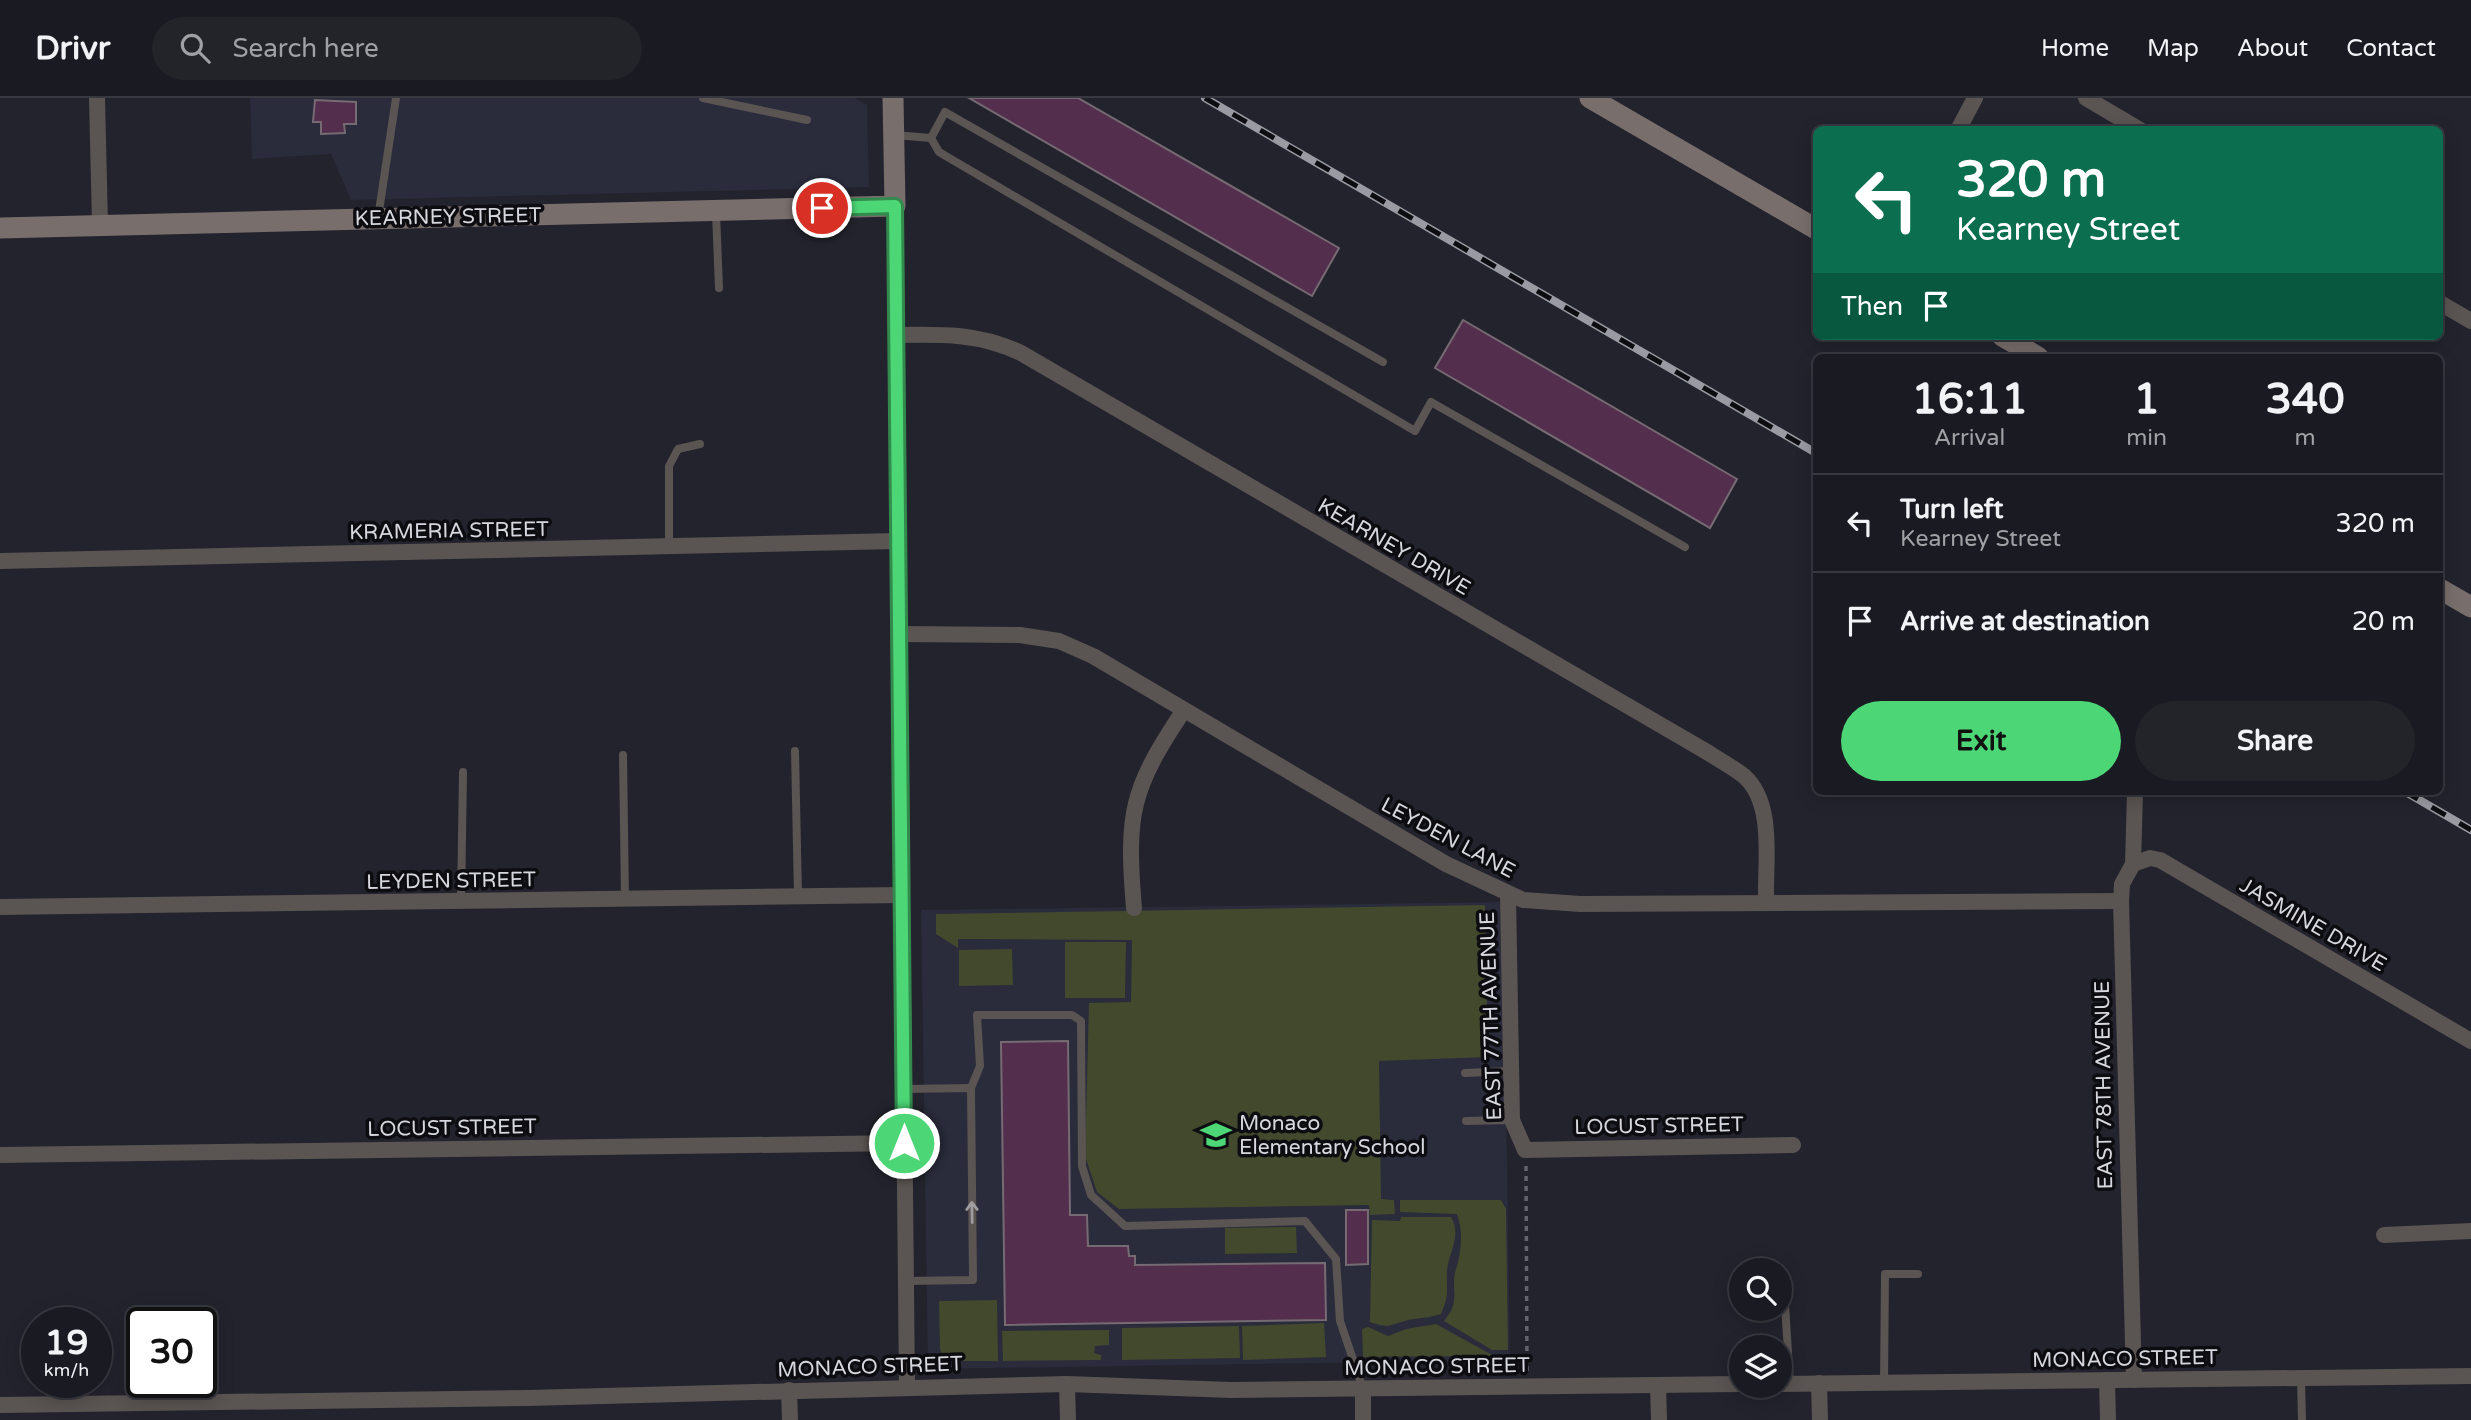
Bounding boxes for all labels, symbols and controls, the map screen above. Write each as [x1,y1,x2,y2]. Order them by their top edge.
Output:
search box [152,17,642,80]
text: Drivr [35,29,110,68]
icon: search [176,29,214,67]
text: Search here [232,33,379,64]
text: Home [2041,34,2109,63]
text: Map [2147,34,2199,63]
text: About [2237,34,2308,63]
text: Contact [2346,34,2436,63]
text: 320 m [1956,151,2106,210]
icon: left [1841,154,1932,245]
pin [792,178,852,238]
icon: arrive [803,189,841,227]
street label: KEARNEY STREET [354,203,542,231]
text: Kearney Street [1956,211,2180,249]
icon: arrive [1917,287,1955,325]
text: Then [1841,291,1903,322]
text: 16:11 [1911,374,2028,425]
text: 1 [2133,374,2160,425]
text: 340 [2265,374,2345,425]
text: Arrival [1934,424,2005,452]
text: min [2126,424,2167,452]
text: m [2294,424,2316,452]
street label: KEARNEY DRIVE [1313,493,1475,601]
text: Turn left [1900,494,2003,525]
icon: left [1841,504,1879,542]
text: 320 m [2335,508,2415,539]
street label: KRAMERIA STREET [349,517,549,545]
text: Kearney Street [1900,525,2061,553]
icon: arrive [1841,602,1879,640]
text: Arrive at destination [1900,606,2150,637]
text: 20 m [2352,606,2415,637]
button: Exit [1841,701,2121,781]
button: Share [2135,701,2415,781]
street label: LEYDEN LANE [1377,792,1519,884]
street label: LEYDEN STREET [366,867,536,895]
street label: JASMINE DRIVE [2235,873,2391,977]
street label: EAST 77TH AVENUE [1475,911,1507,1121]
street label: EAST 78TH AVENUE [2090,980,2118,1190]
position arrow [867,1106,941,1180]
place label: Monaco Elementary School [1239,1111,1426,1160]
street label: LOCUST STREET [1574,1112,1744,1140]
street label: LOCUST STREET [367,1114,537,1142]
school or university icon: Monaco Elementary School [1199,1118,1233,1152]
one-way arrow [966,1200,979,1223]
map controls [1729,1258,1792,1398]
button: search [1729,1258,1792,1321]
speed limit sign: 30 [126,1307,217,1398]
text: 19 [45,1322,88,1364]
button: layers [1729,1335,1792,1398]
street label: MONACO STREET [2032,1345,2218,1373]
street label: MONACO STREET [777,1351,963,1383]
street label: MONACO STREET [1344,1353,1530,1381]
text: km/h [44,1359,89,1381]

